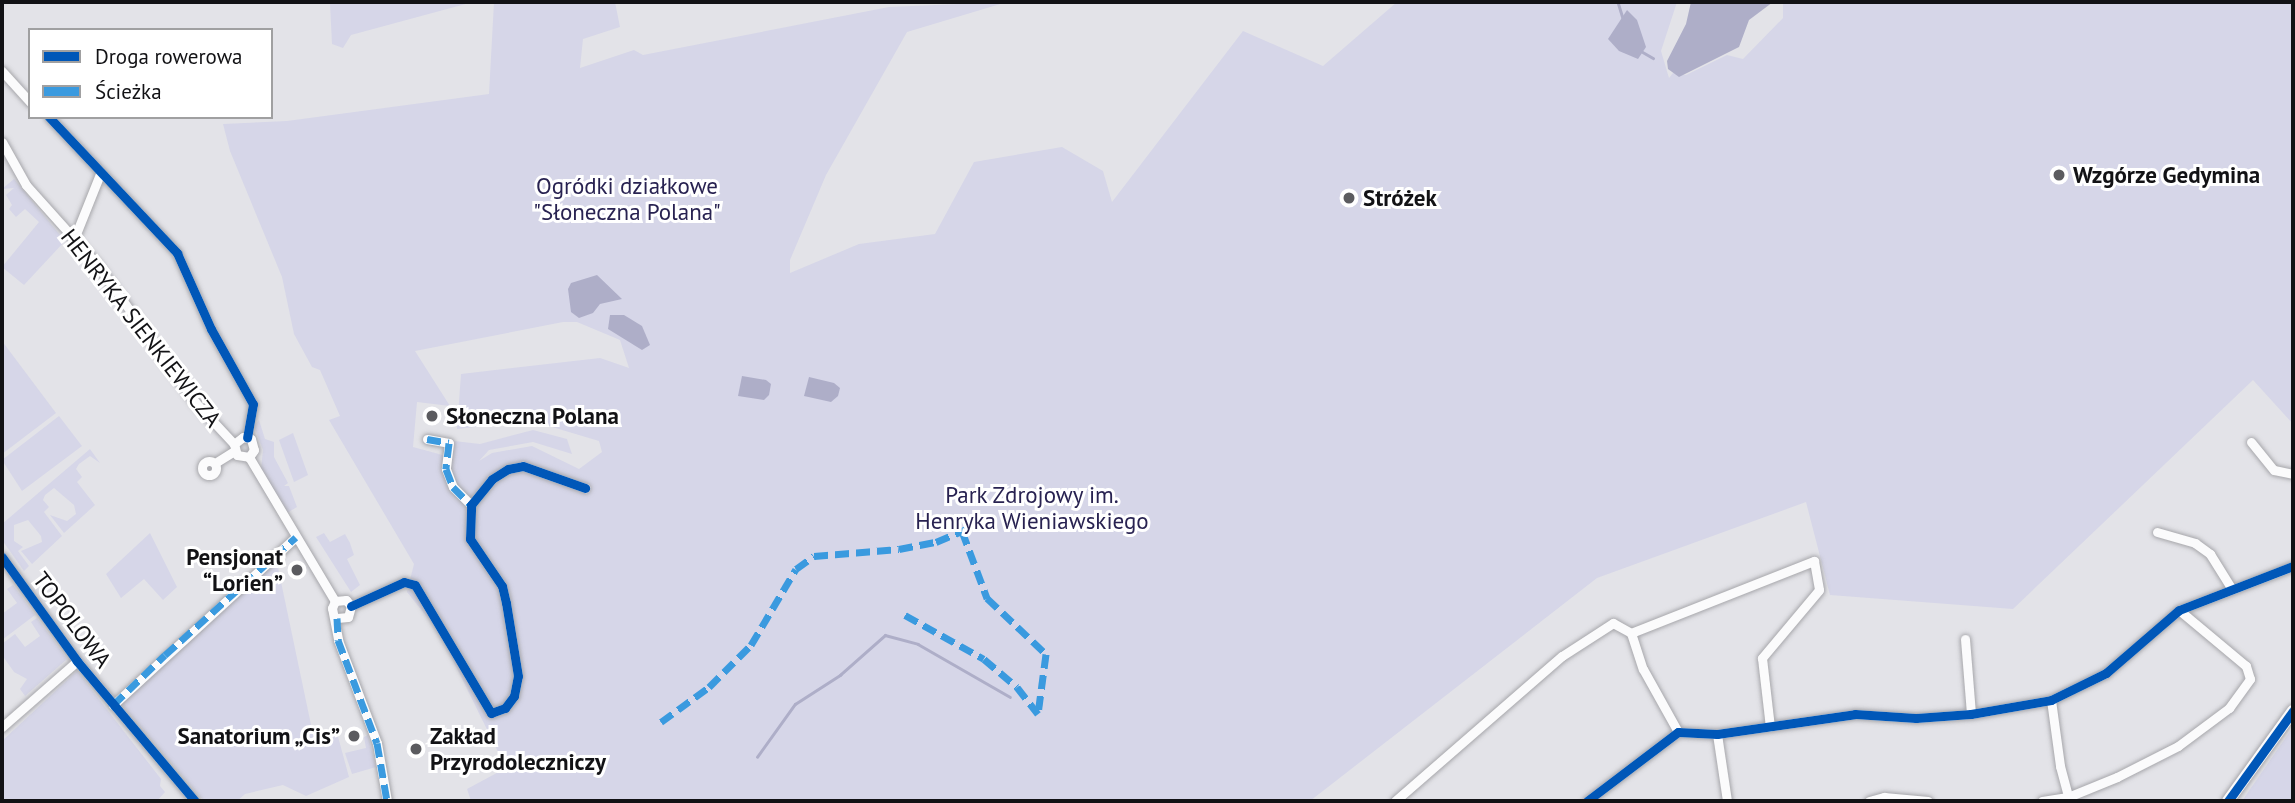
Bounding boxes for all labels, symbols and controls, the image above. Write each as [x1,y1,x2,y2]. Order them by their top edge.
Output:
legend [28,28,273,119]
text: Droga rowerowa [95,43,242,70]
text: Ścieżka [95,78,162,105]
place label: Wzgórze Gedymina [2073,161,2261,189]
marker: Wzgórze Gedymina [2051,167,2067,183]
park label: Ogródki działkowe "Słoneczna Polana" [533,172,721,226]
place label: Stróżek [1363,184,1437,212]
marker: Stróżek [1341,190,1357,206]
street label: HENRYKA SIENKIEWICZA [55,223,227,433]
place label: Słoneczna Polana [446,402,619,430]
marker: Słoneczna Polana [424,408,440,424]
park label: Park Zdrojowy im. Henryka Wieniawskiego [915,481,1149,535]
place label: Pensjonat “Lorien” [186,543,283,597]
marker: Pensjonat “Lorien” [289,562,305,578]
street label: TOPOLOWA [27,567,117,673]
place label: Sanatorium „Cis” [176,722,340,750]
place label: Zakład Przyrodoleczniczy [430,722,606,776]
marker: Sanatorium „Cis” [346,728,362,744]
marker: Zakład Przyrodoleczniczy [408,741,424,757]

